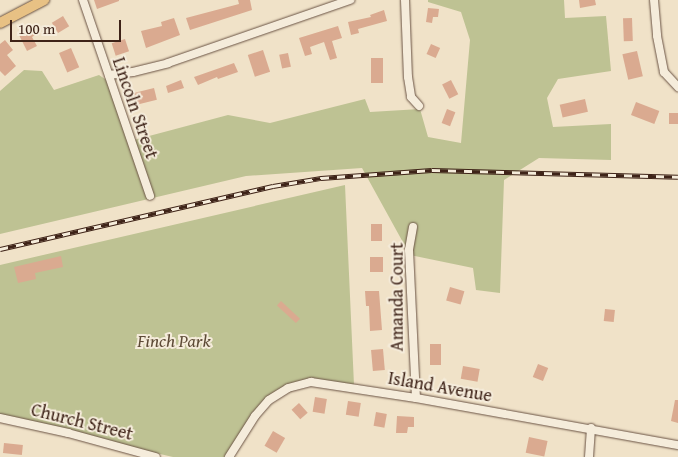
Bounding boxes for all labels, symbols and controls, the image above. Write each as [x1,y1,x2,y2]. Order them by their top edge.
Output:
scale bar [12,10,124,42]
text: 100 m [18,18,55,39]
street label: Lincoln Street [108,54,162,162]
street label: Amanda Court [386,243,408,351]
park label: Finch Park [137,330,211,352]
street label: Island Avenue [386,367,494,407]
street label: Church Street [29,399,135,445]

